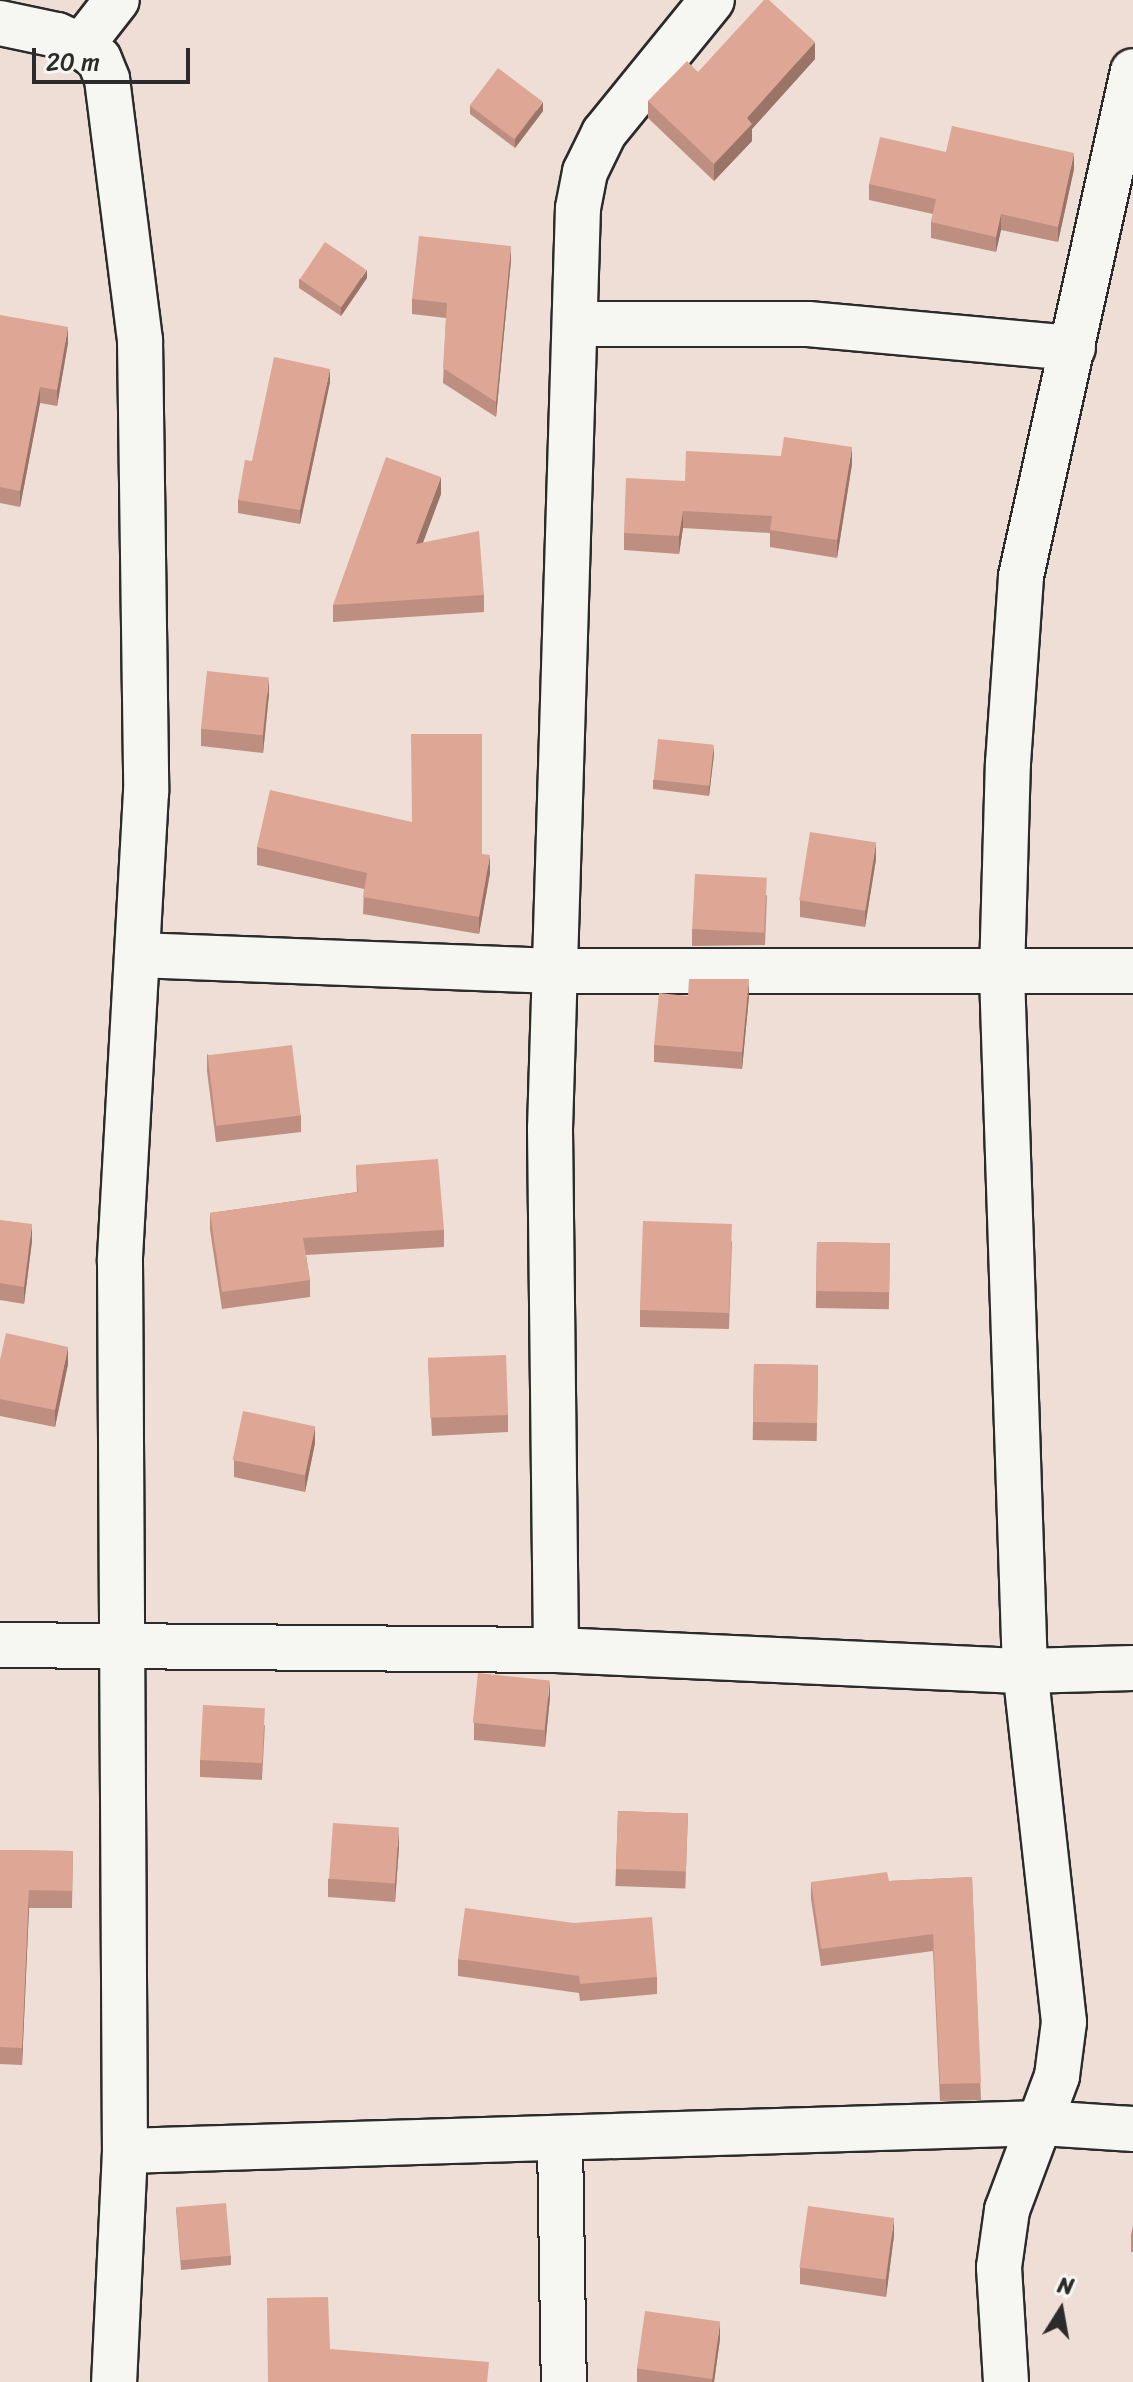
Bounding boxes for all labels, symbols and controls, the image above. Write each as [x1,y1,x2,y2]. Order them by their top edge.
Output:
scale bar [36,32,194,82]
text: 20 m [46,41,100,83]
text: N [1054,2265,1077,2307]
north arrow [1021,2270,1101,2350]

